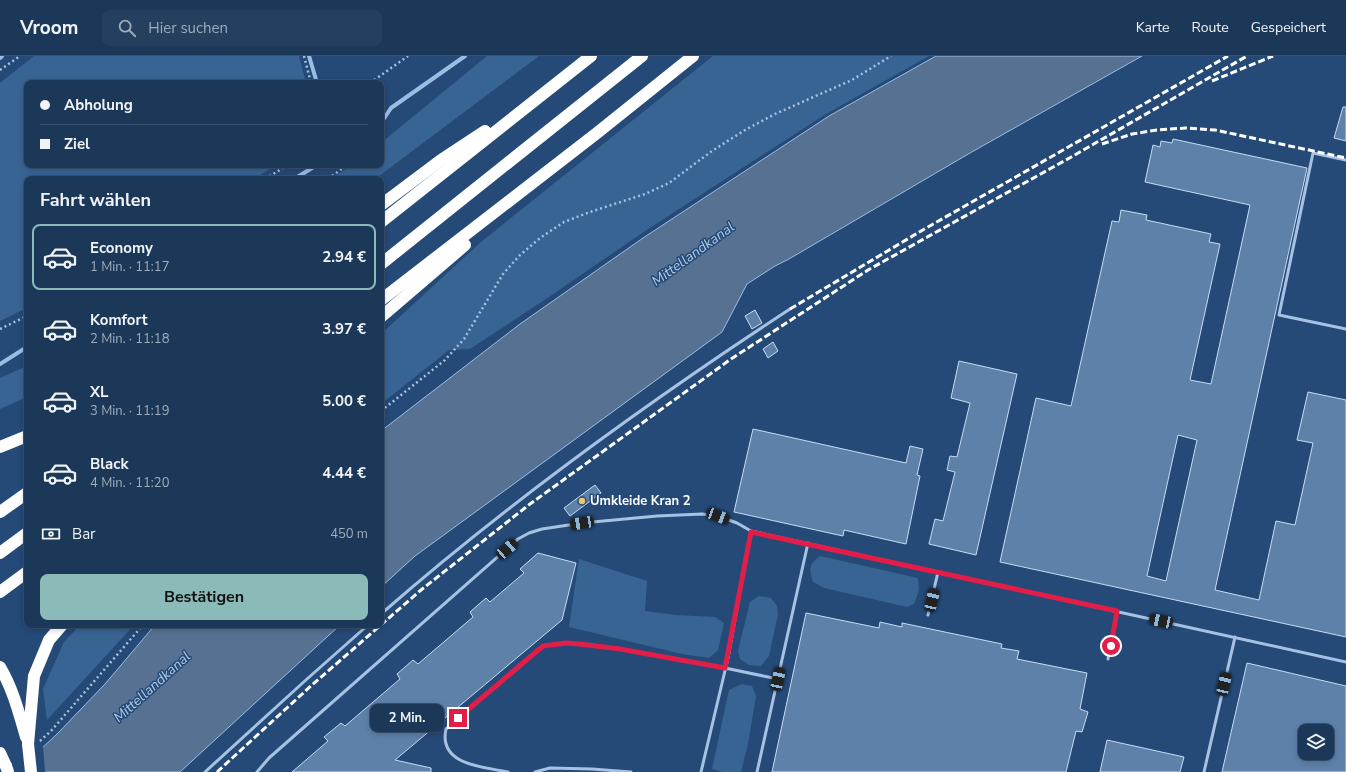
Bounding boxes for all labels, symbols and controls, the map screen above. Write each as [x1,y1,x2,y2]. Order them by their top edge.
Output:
search box [102,10,382,46]
text: Vroom [20,15,78,41]
icon: search [116,17,138,39]
text: Hier suchen [148,18,228,38]
text: Karte [1136,18,1170,37]
text: Route [1192,18,1229,37]
text: Gespeichert [1251,18,1326,37]
text: Abholung [64,95,133,115]
text: Ziel [64,134,90,154]
text: Fahrt wählen [40,188,151,212]
water label: Mittellandkanal [648,218,738,290]
text: Economy [90,238,153,258]
icon: car [42,239,78,275]
text: 2.94 € [322,247,366,267]
text: 1 Min. · 11:17 [90,258,169,276]
text: Komfort [90,310,148,330]
icon: car [42,311,78,347]
text: 3.97 € [322,319,366,339]
text: 2 Min. · 11:18 [90,330,169,348]
text: XL [90,382,109,402]
icon: car [42,383,78,419]
text: 5.00 € [322,391,366,411]
text: 3 Min. · 11:19 [90,402,169,420]
text: Black [90,454,128,474]
icon: car [42,455,78,491]
text: 4.44 € [322,463,366,483]
text: 4 Min. · 11:20 [90,474,169,492]
place label: Umkleide Kran 2 [590,492,691,510]
marker: Umkleide Kran 2 [577,496,587,506]
car [705,506,731,526]
car [569,515,595,531]
icon: cash [40,523,62,545]
text: Bar [72,524,95,544]
text: 450 m [330,525,368,543]
car [494,537,520,561]
button: Bestätigen [40,574,368,620]
car [923,587,941,613]
car [1148,613,1174,629]
route start [1102,637,1120,655]
water label: Mittellandkanal [109,647,195,727]
car [770,666,786,692]
car [1215,671,1233,697]
callout: 2 Min. [370,704,444,732]
text: 2 Min. [389,709,425,727]
route end [449,709,467,727]
map controls [1298,724,1334,760]
button: layers [1298,724,1334,760]

